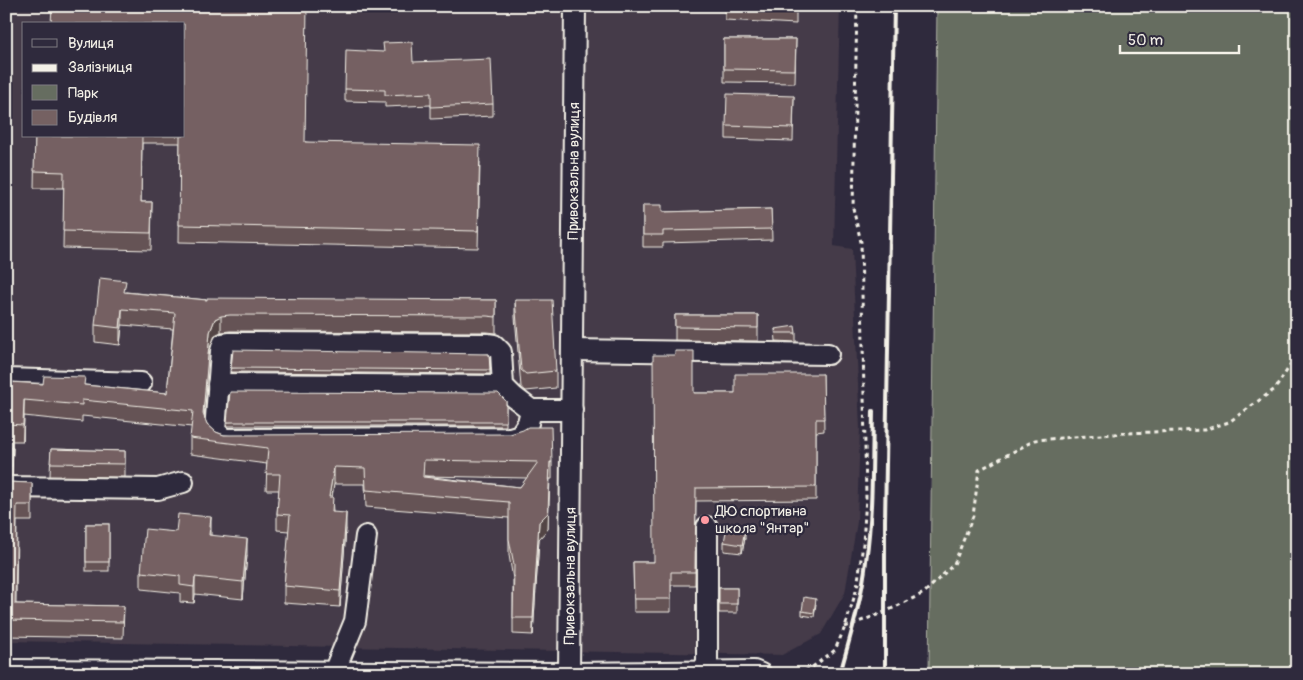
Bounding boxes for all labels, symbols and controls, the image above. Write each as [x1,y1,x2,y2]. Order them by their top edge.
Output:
legend [22,22,185,138]
scale bar [1120,22,1239,54]
text: 50 m [1128,31,1163,50]
text: Вулиця [68,34,114,53]
text: Залізниця [68,58,132,77]
text: Парк [68,84,99,103]
street label: Привокзальна вулиця [563,102,584,240]
text: Будівля [68,108,117,127]
place label: ДЮ спортивна школа "Янтар" [714,502,809,538]
street label: Привокзальна вулиця [560,507,580,645]
marker: ДЮ спортивна школа "Янтар" [699,514,711,526]

